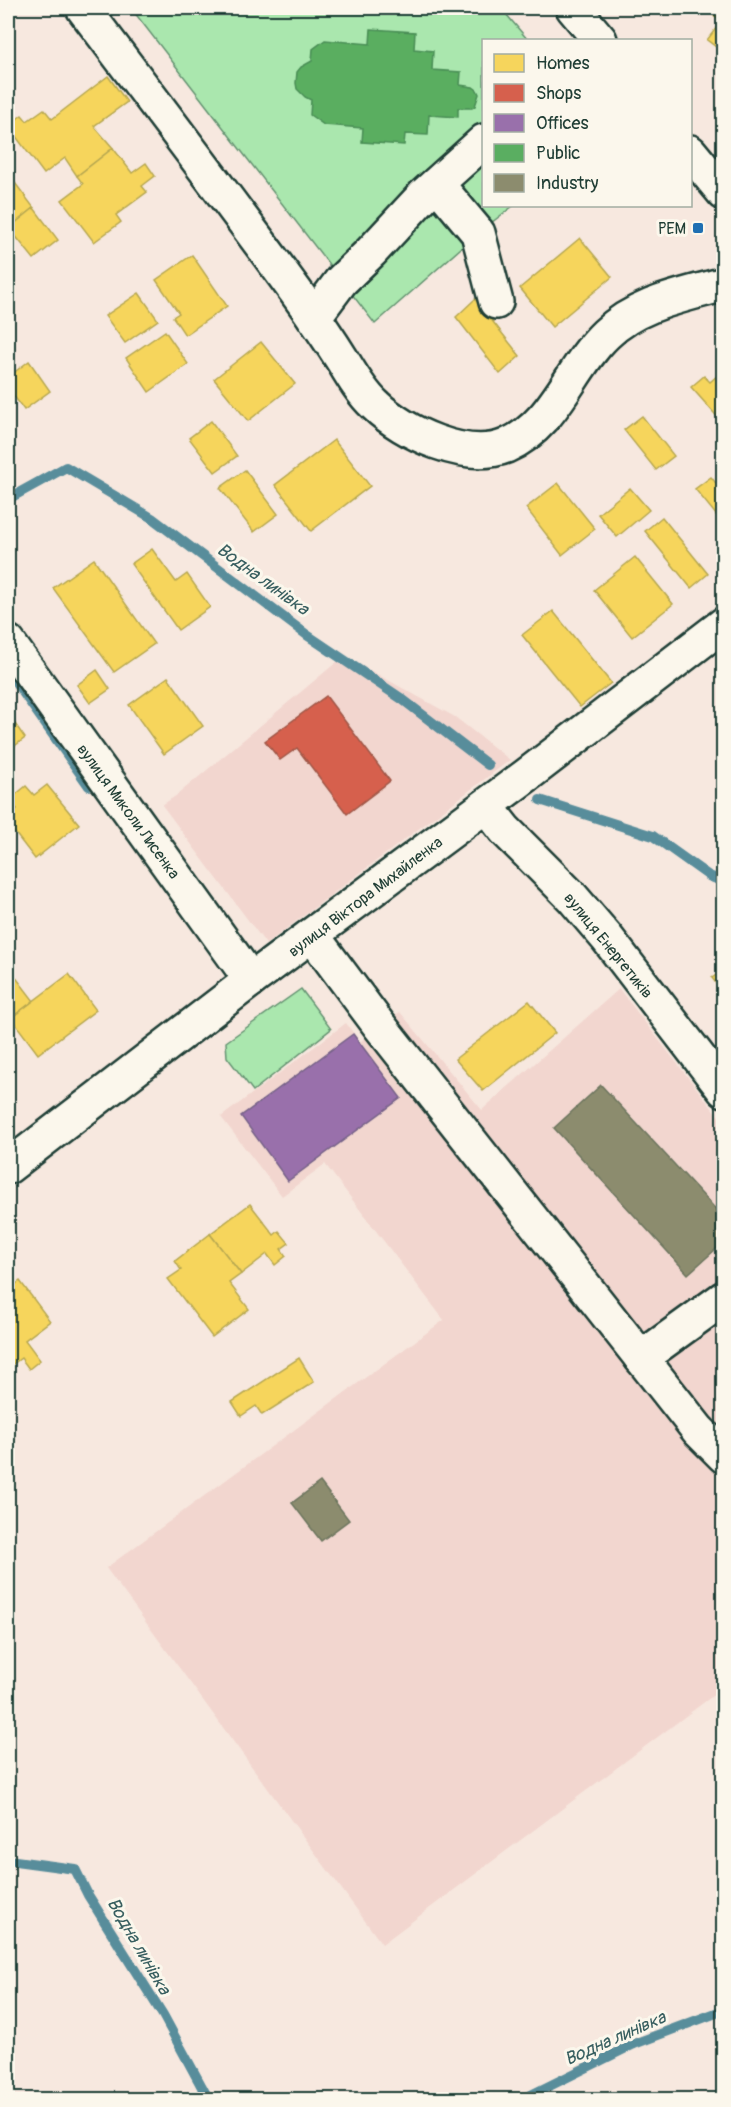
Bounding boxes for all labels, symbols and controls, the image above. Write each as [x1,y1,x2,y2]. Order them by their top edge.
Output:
legend [482,39,692,207]
text: Homes [536,52,589,75]
text: Shops [536,82,581,105]
text: Offices [536,112,588,135]
text: Public [536,142,580,165]
text: Industry [536,172,599,195]
place label: РЕМ [658,219,686,239]
marker: РЕМ [691,221,705,235]
water label: Водна линівка [212,538,315,621]
street label: вулиця Миколи Лисенка [72,740,184,883]
street label: вулиця Віктора Михайленка [284,832,447,961]
street label: вулиця Енергетиків [559,889,657,1003]
water label: Водна линівка [102,1894,176,2000]
water label: Водна линівка [561,2005,671,2071]

